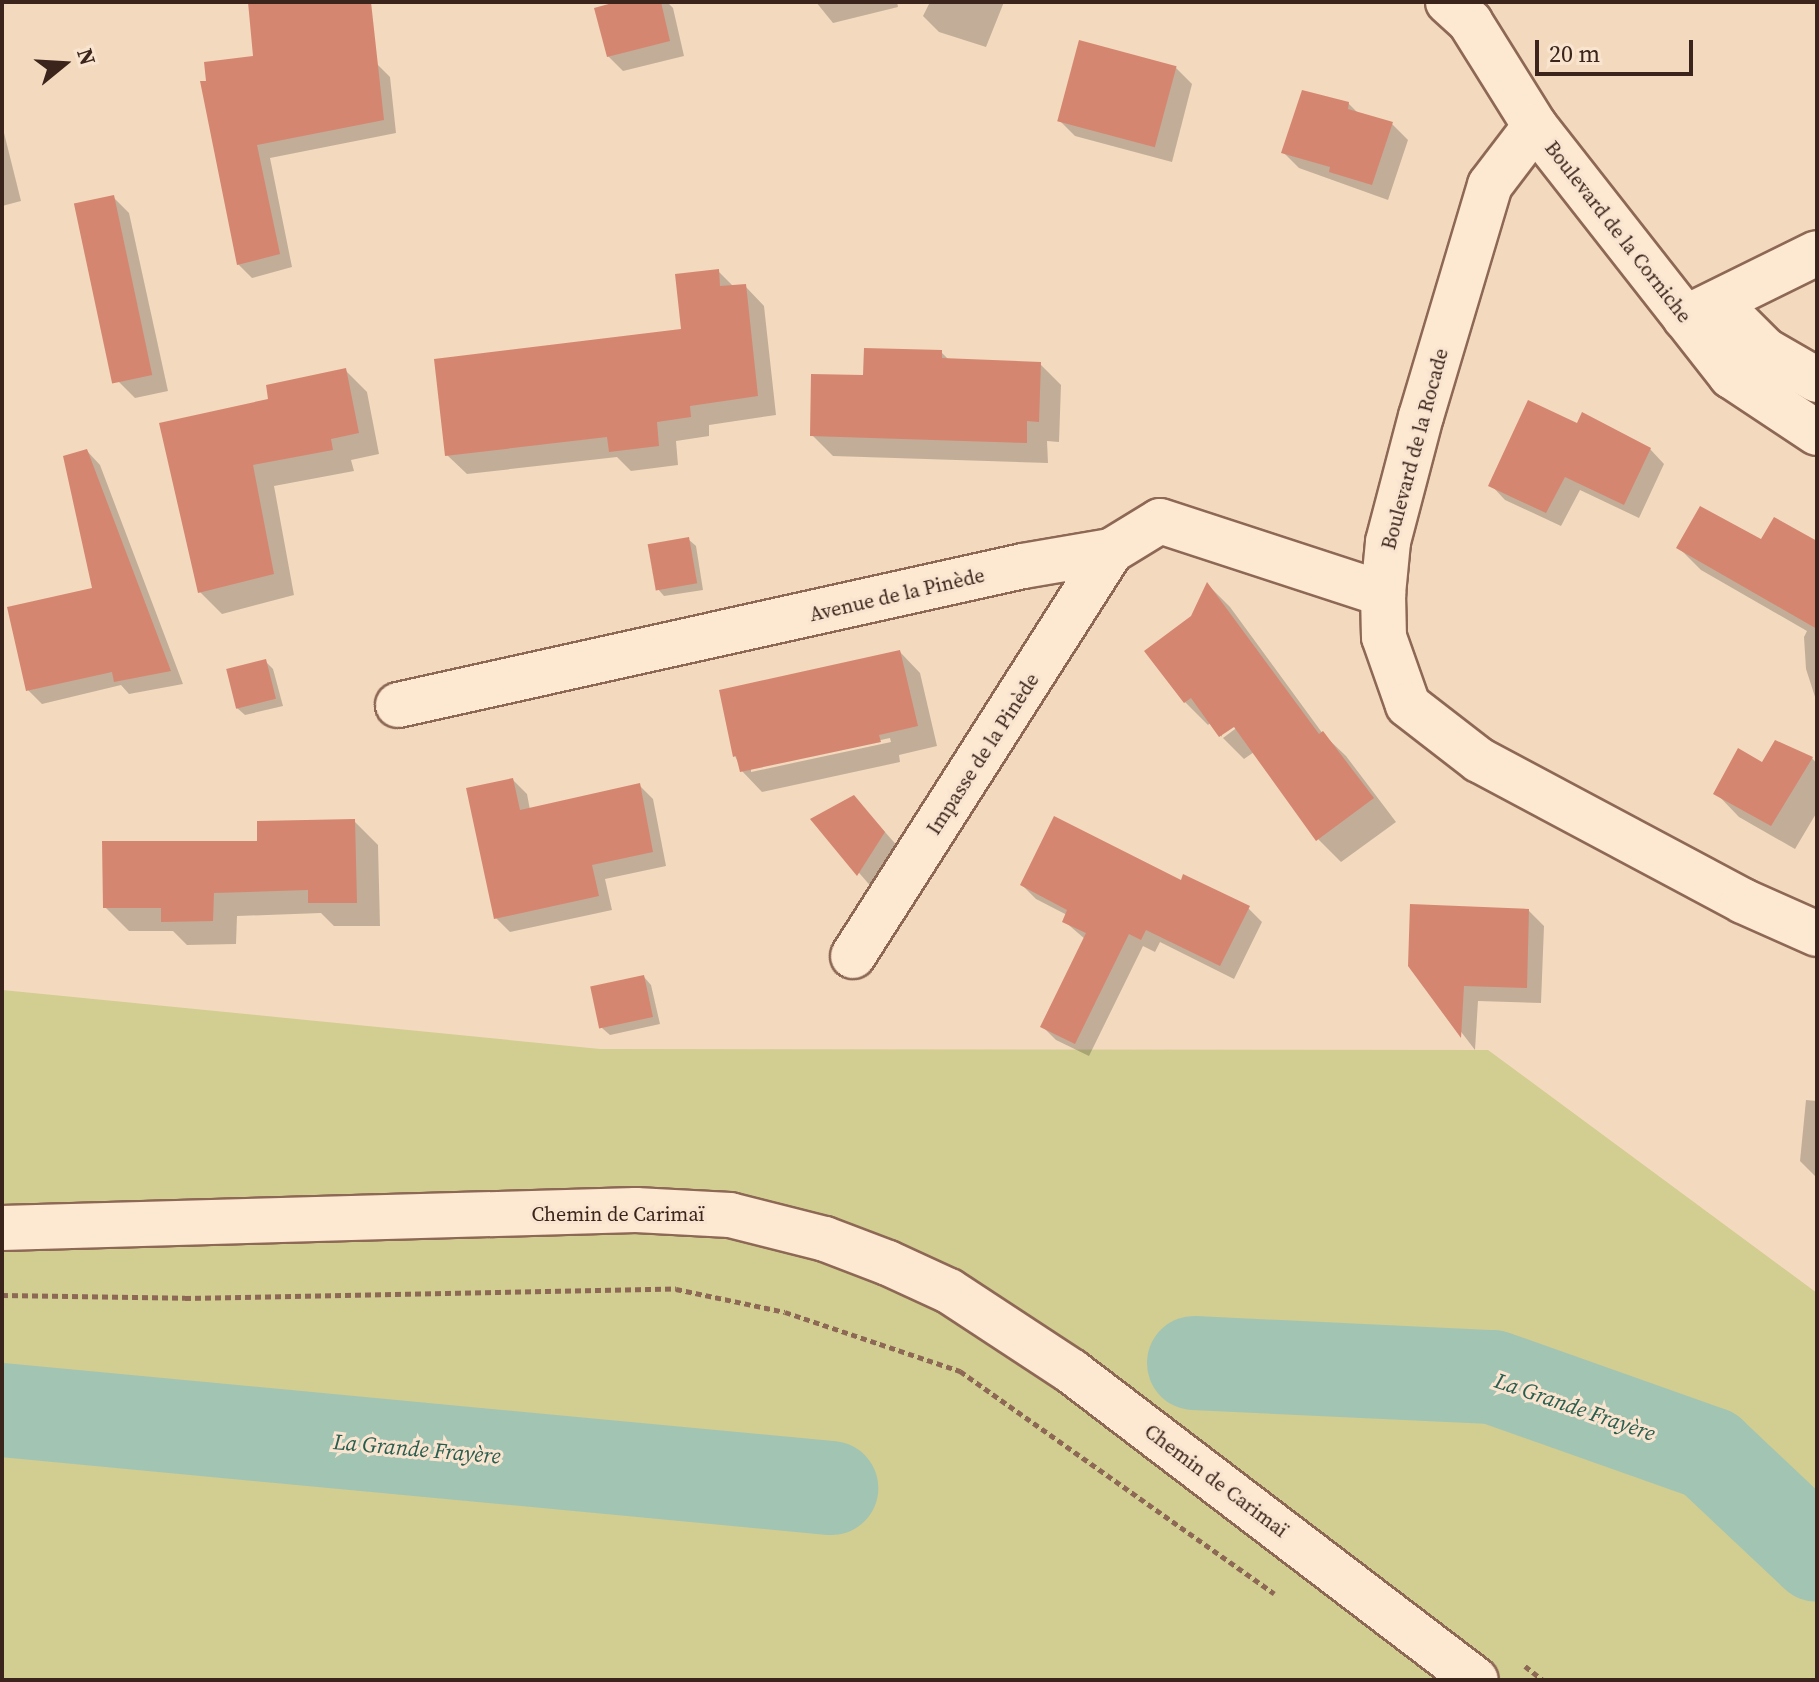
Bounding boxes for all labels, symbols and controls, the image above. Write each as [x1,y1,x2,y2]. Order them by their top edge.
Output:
north arrow [24,24,104,104]
scale bar [1539,24,1697,74]
text: 20 m [1549,37,1600,70]
text: N [70,44,104,69]
street label: Boulevard de la Corniche [1540,136,1696,328]
street label: Boulevard de la Rocade [1377,346,1453,552]
street label: Avenue de la Pinède [807,563,987,627]
street label: Impasse de la Pinède [922,669,1044,839]
street label: Chemin de Carimaï [531,1202,705,1226]
water label: La Grande Frayère [1491,1367,1659,1447]
street label: Chemin de Carimaï [1140,1419,1292,1543]
water label: La Grande Frayère [332,1429,502,1469]

